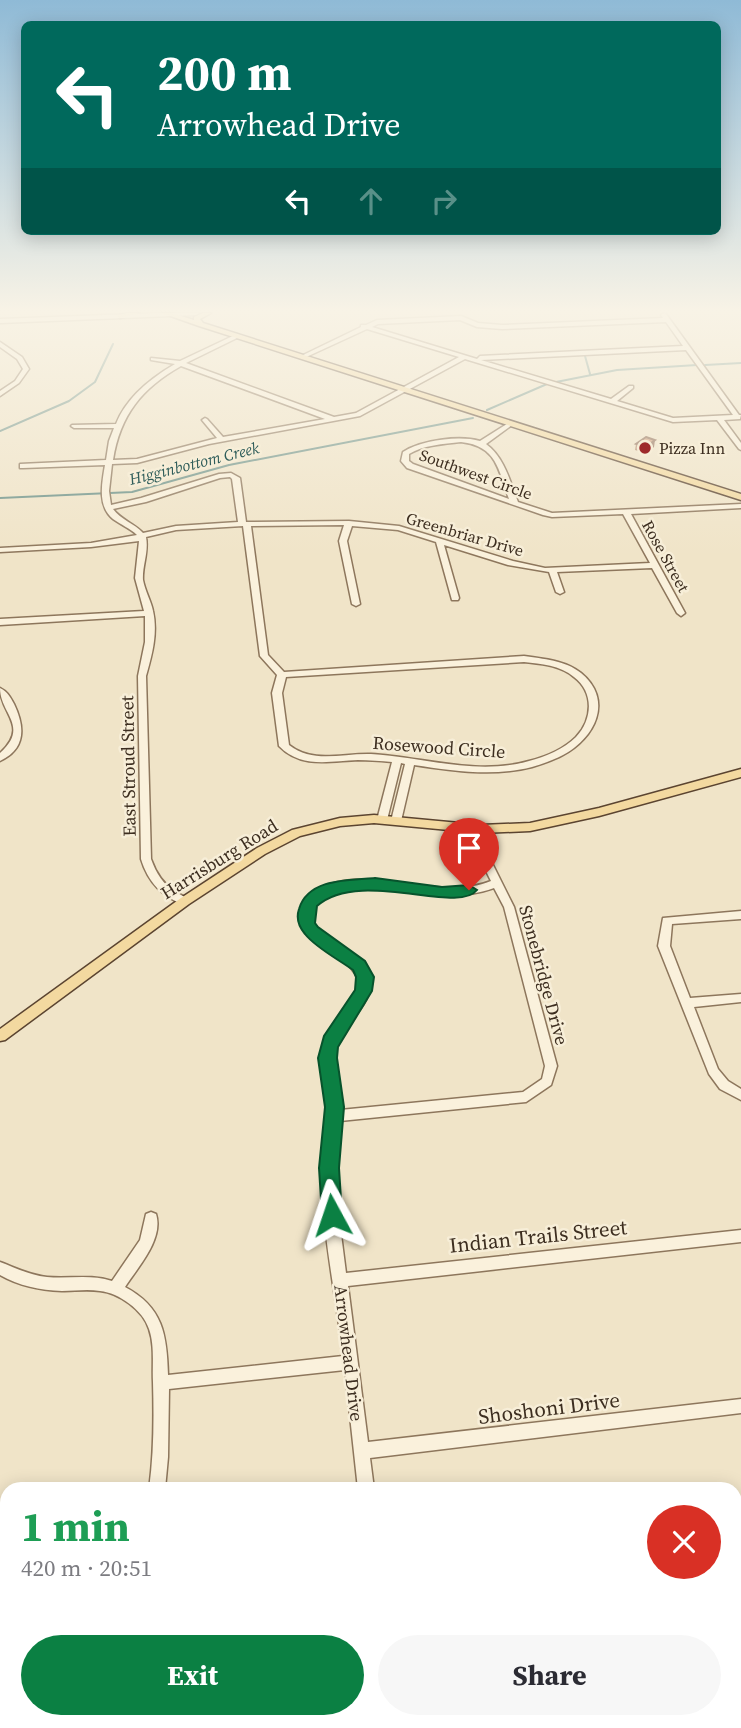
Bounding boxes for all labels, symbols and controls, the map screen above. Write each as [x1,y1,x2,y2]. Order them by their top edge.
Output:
text: 200 m [157,39,292,106]
icon: left [42,49,133,140]
text: Arrowhead Drive [157,103,401,147]
icon: left [279,182,317,220]
icon: ahead [352,182,390,220]
icon: right [425,182,463,220]
water label: Higginbottom Creek [126,436,262,490]
place label: Pizza Inn [659,437,725,459]
marker: Pizza Inn [637,440,653,456]
street label: Southwest Circle [417,443,535,505]
street label: Greenbriar Drive [404,507,526,561]
street label: Rose Street [637,516,695,597]
street label: East Stroud Street [114,695,142,837]
street label: Rosewood Circle [372,730,506,764]
street label: Harrisburg Road [156,813,282,905]
pin [439,818,499,890]
icon: arrive [450,829,488,867]
street label: Stonebridge Drive [513,902,575,1048]
position arrow [295,1178,369,1252]
street label: Indian Trails Street [448,1212,629,1260]
street label: Arrowhead Drive [328,1283,370,1423]
street label: Shoshoni Drive [477,1385,621,1431]
text: 1 min [21,1497,130,1555]
button: close [647,1505,721,1579]
text: 420 m · 20:51 [21,1552,152,1584]
button: Exit [21,1635,364,1715]
button: Share [378,1635,721,1715]

